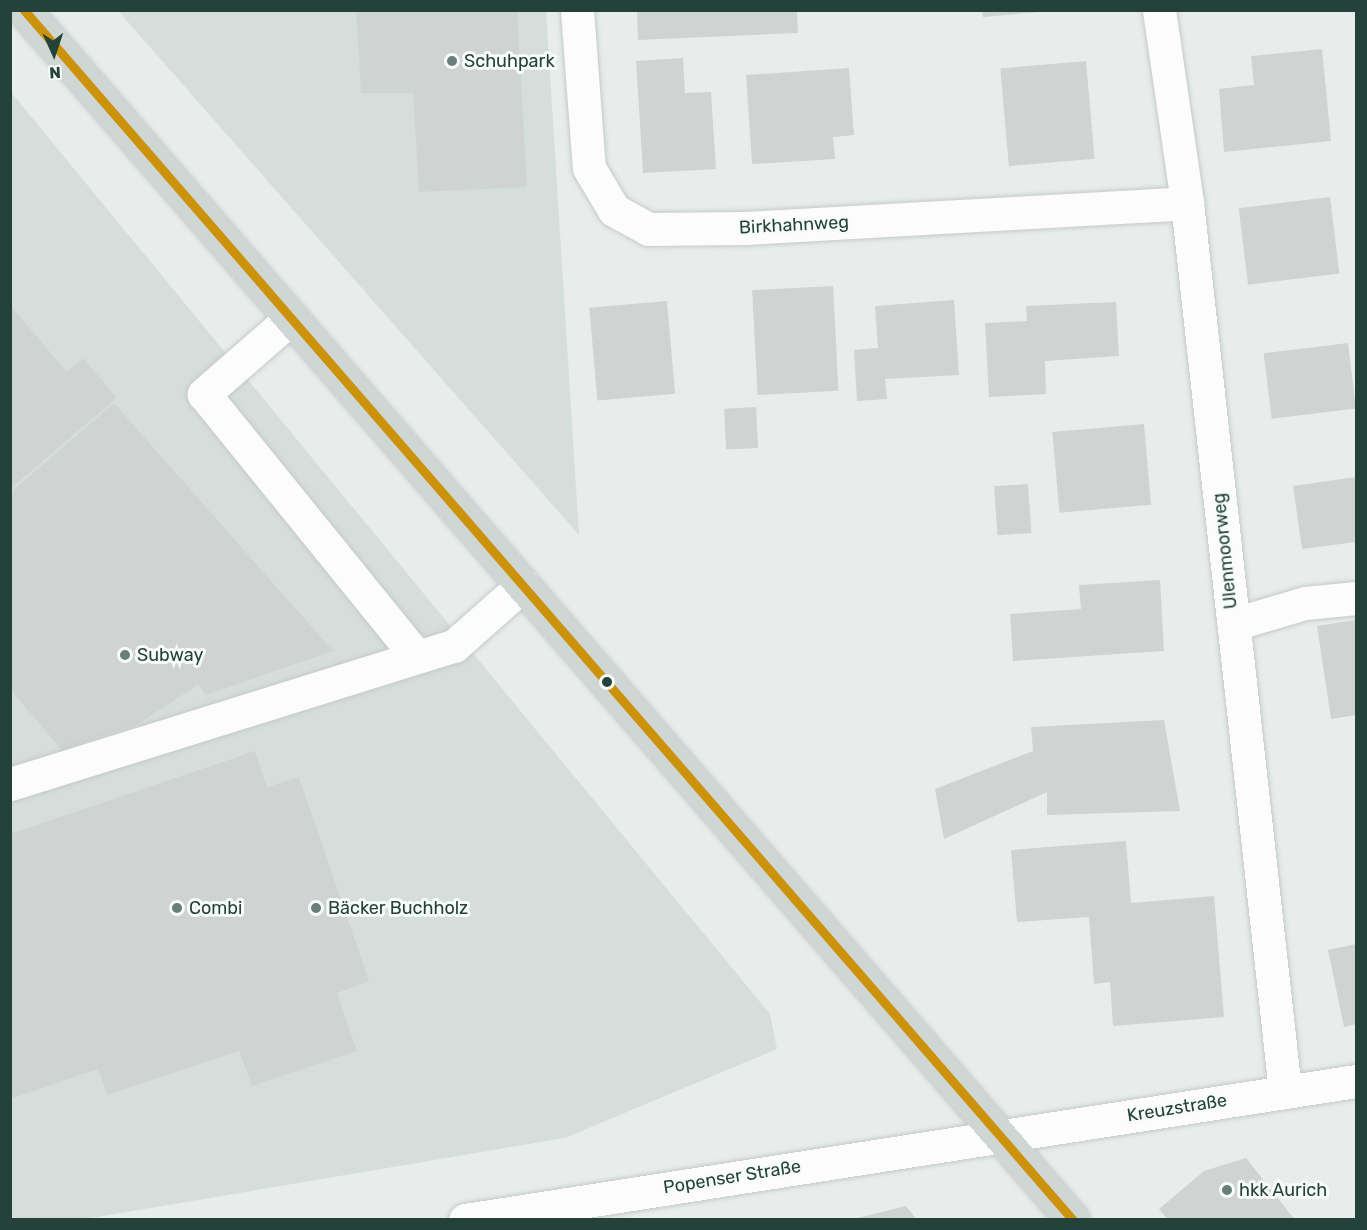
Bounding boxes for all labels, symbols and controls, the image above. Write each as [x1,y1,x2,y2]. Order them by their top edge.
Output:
north arrow [24,24,84,84]
place label: Schuhpark [464,50,555,72]
marker: Schuhpark [445,54,459,68]
text: N [49,63,61,82]
street label: Birkhahnweg [738,211,850,239]
street label: Ulenmoorweg [1208,492,1242,610]
place label: Subway [137,644,203,666]
marker: Subway [118,648,132,662]
unlabelled marker [601,676,613,688]
place label: Combi [189,897,242,919]
place label: Bäcker Buchholz [328,897,469,919]
marker: Combi [170,901,184,915]
marker: Bäcker Buchholz [309,901,323,915]
street label: Kreuzstraße [1125,1089,1229,1127]
street label: Popenser Straße [661,1155,803,1199]
place label: hkk Aurich [1239,1179,1328,1201]
marker: hkk Aurich [1220,1183,1234,1197]

